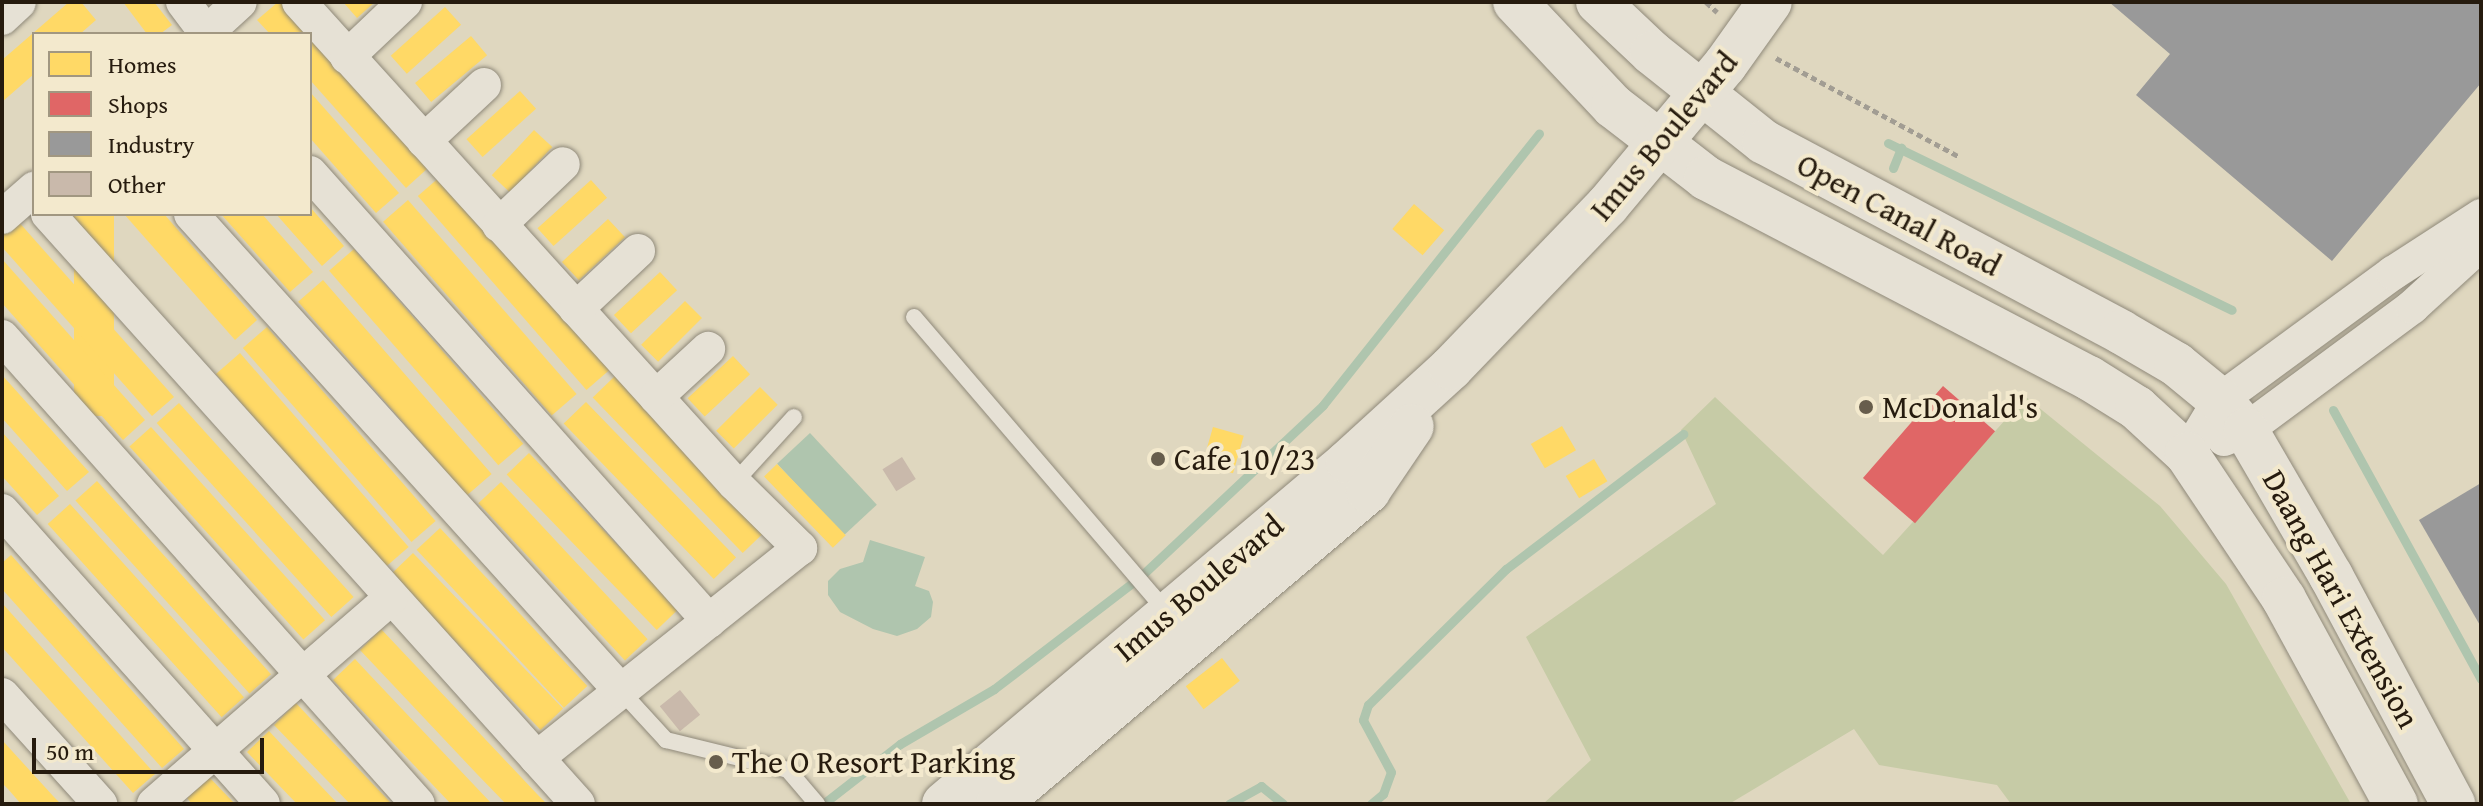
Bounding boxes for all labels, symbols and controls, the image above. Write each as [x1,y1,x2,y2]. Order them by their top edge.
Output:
legend [32,32,312,216]
street label: Imus Boulevard [1582,44,1746,228]
text: Homes [108,47,177,82]
text: Shops [108,87,168,122]
text: Industry [108,127,195,162]
street label: Open Canal Road [1791,145,2007,285]
text: Other [108,167,166,202]
place label: McDonald's [1882,388,2038,426]
marker: McDonald's [1857,398,1875,416]
place label: Cafe 10/23 [1174,440,1316,478]
marker: Cafe 10/23 [1149,450,1167,468]
street label: Daang Hari Extension [2254,463,2428,735]
street label: Imus Boulevard [1107,506,1291,670]
scale bar [36,722,268,772]
text: 50 m [46,734,94,769]
place label: The O Resort Parking [732,743,1015,781]
marker: The O Resort Parking [707,753,725,771]

